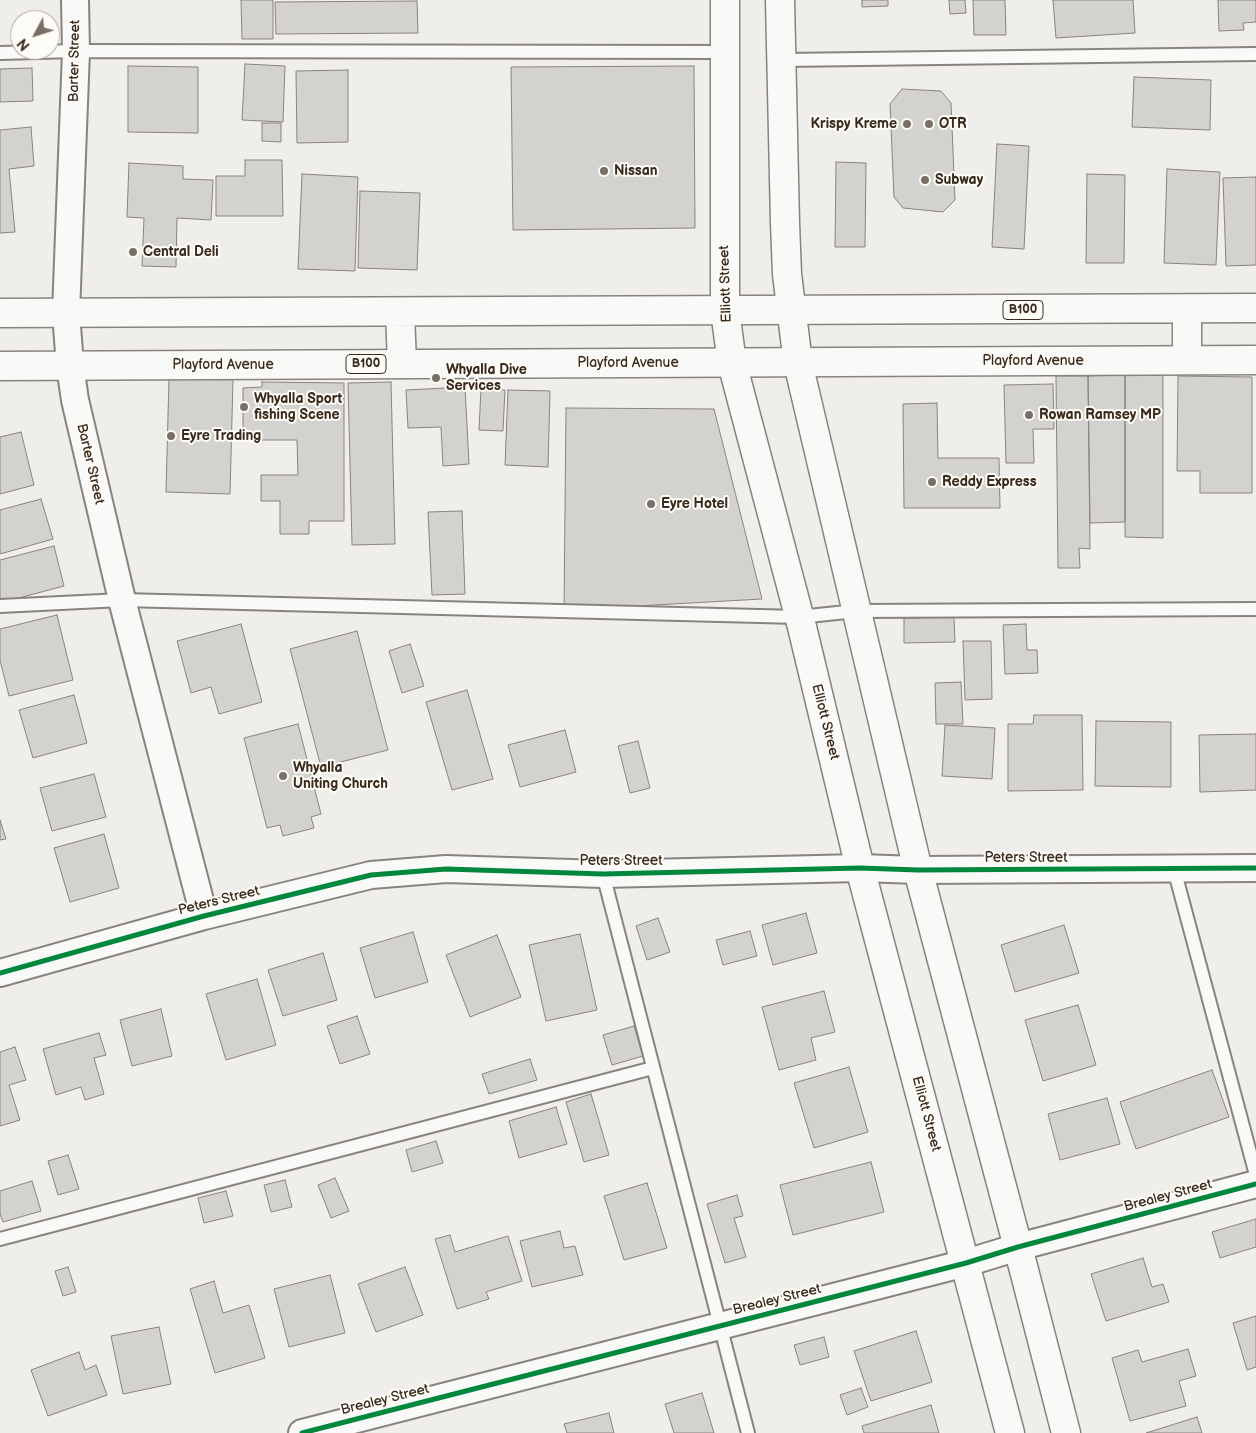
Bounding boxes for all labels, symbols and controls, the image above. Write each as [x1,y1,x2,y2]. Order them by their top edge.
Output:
north arrow [10,10,60,60]
street label: Barter Street [66,20,84,102]
text: N [14,35,34,54]
place label: Krispy Kreme [811,116,897,132]
place label: OTR [939,116,967,132]
marker: Krispy Kreme [901,118,913,130]
marker: OTR [923,118,935,130]
place label: Nissan [614,163,658,179]
marker: Nissan [598,165,610,177]
place label: Subway [935,172,983,188]
marker: Subway [919,174,931,186]
place label: Central Deli [143,244,219,260]
street label: Elliott Street [716,245,736,323]
marker: Central Deli [127,246,139,258]
road number: B100 [1003,300,1043,320]
street label: Playford Avenue [982,353,1084,369]
road number: B100 [346,354,386,374]
street label: Playford Avenue [577,355,679,371]
street label: Playford Avenue [172,357,274,373]
place label: Whyalla Dive Services [446,362,527,394]
marker: Whyalla Dive Services [430,372,442,384]
place label: Whyalla Sport fishing Scene [254,391,342,424]
marker: Whyalla Sport fishing Scene [238,401,250,413]
place label: Rowan Ramsey MP [1039,407,1161,423]
marker: Rowan Ramsey MP [1023,409,1035,421]
street label: Barter Street [73,422,107,506]
place label: Eyre Trading [181,428,261,444]
marker: Eyre Trading [165,430,177,442]
place label: Reddy Express [942,474,1037,490]
marker: Reddy Express [926,476,938,488]
place label: Eyre Hotel [661,496,728,512]
marker: Eyre Hotel [645,498,657,510]
street label: Elliott Street [807,682,843,762]
place label: Whyalla Uniting Church [293,760,388,792]
marker: Whyalla Uniting Church [277,770,289,782]
street label: Peters Street [985,850,1067,866]
street label: Peters Street [580,853,662,869]
street label: Peters Street [177,883,261,919]
street label: Elliott Street [908,1074,944,1154]
street label: Brealey Street [1122,1176,1214,1216]
street label: Brealey Street [731,1281,823,1319]
street label: Brealey Street [339,1381,431,1419]

